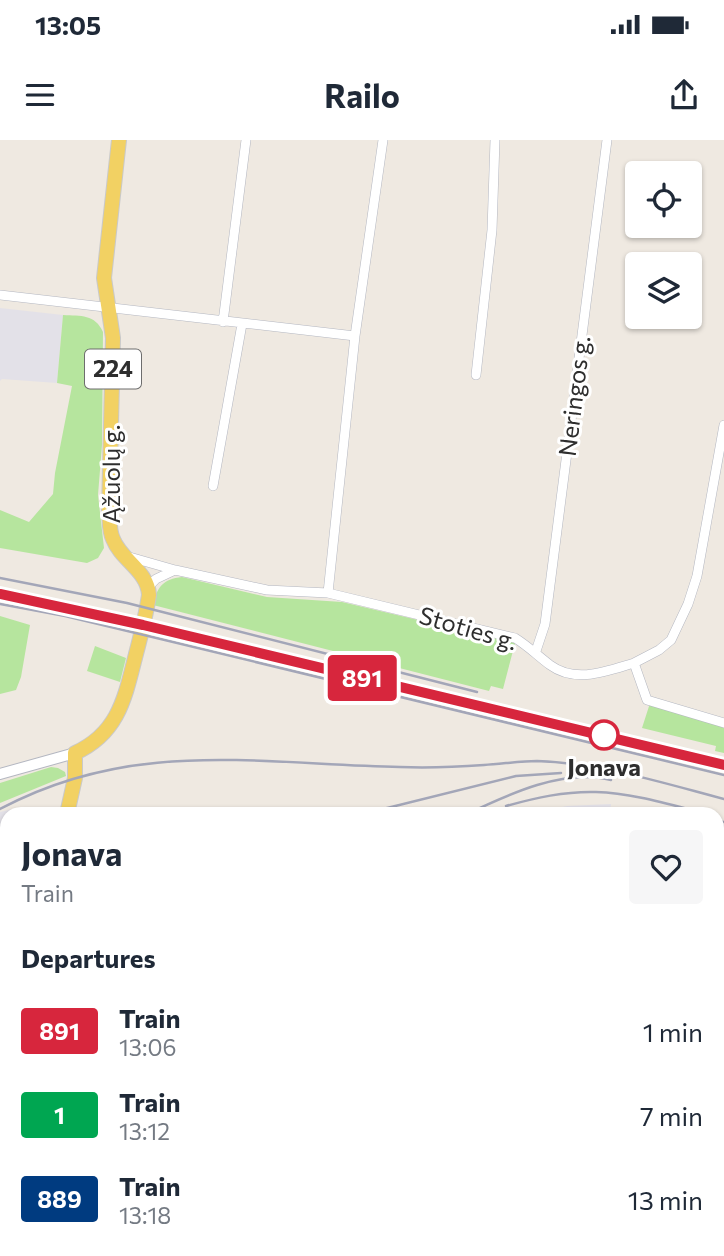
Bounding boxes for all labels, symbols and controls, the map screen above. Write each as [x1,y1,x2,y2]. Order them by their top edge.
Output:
text: 13:05 [35,9,101,40]
text: Railo [324,75,400,115]
icon: menu [21,76,59,114]
icon: share [665,76,703,114]
map controls [625,161,702,329]
button: locate [625,161,702,238]
button: layers [625,252,702,329]
street label: Neringos g. [552,334,595,458]
road number: 224 [85,350,141,388]
street label: Ąžuolų g. [96,424,125,524]
street label: Stoties g. [416,600,521,655]
line badge: 891 [322,655,402,701]
text: 891 [342,663,382,692]
marker: Jonava [589,720,619,750]
place label: Jonava [567,752,641,781]
button: heart [629,830,703,904]
text: Jonava [21,832,122,873]
text: Train [21,879,74,907]
text: Departures [21,942,156,973]
text: Train [119,1002,181,1033]
text: 891 [39,1016,80,1045]
text: 1 min [643,1016,703,1047]
text: 13:06 [119,1033,176,1061]
text: Train [119,1086,181,1117]
text: 1 [54,1100,65,1129]
text: 7 min [640,1100,703,1131]
text: 13:12 [119,1117,170,1145]
text: Train [119,1170,181,1201]
text: 889 [37,1184,82,1213]
text: 13 min [628,1184,703,1215]
text: 13:18 [119,1201,171,1229]

